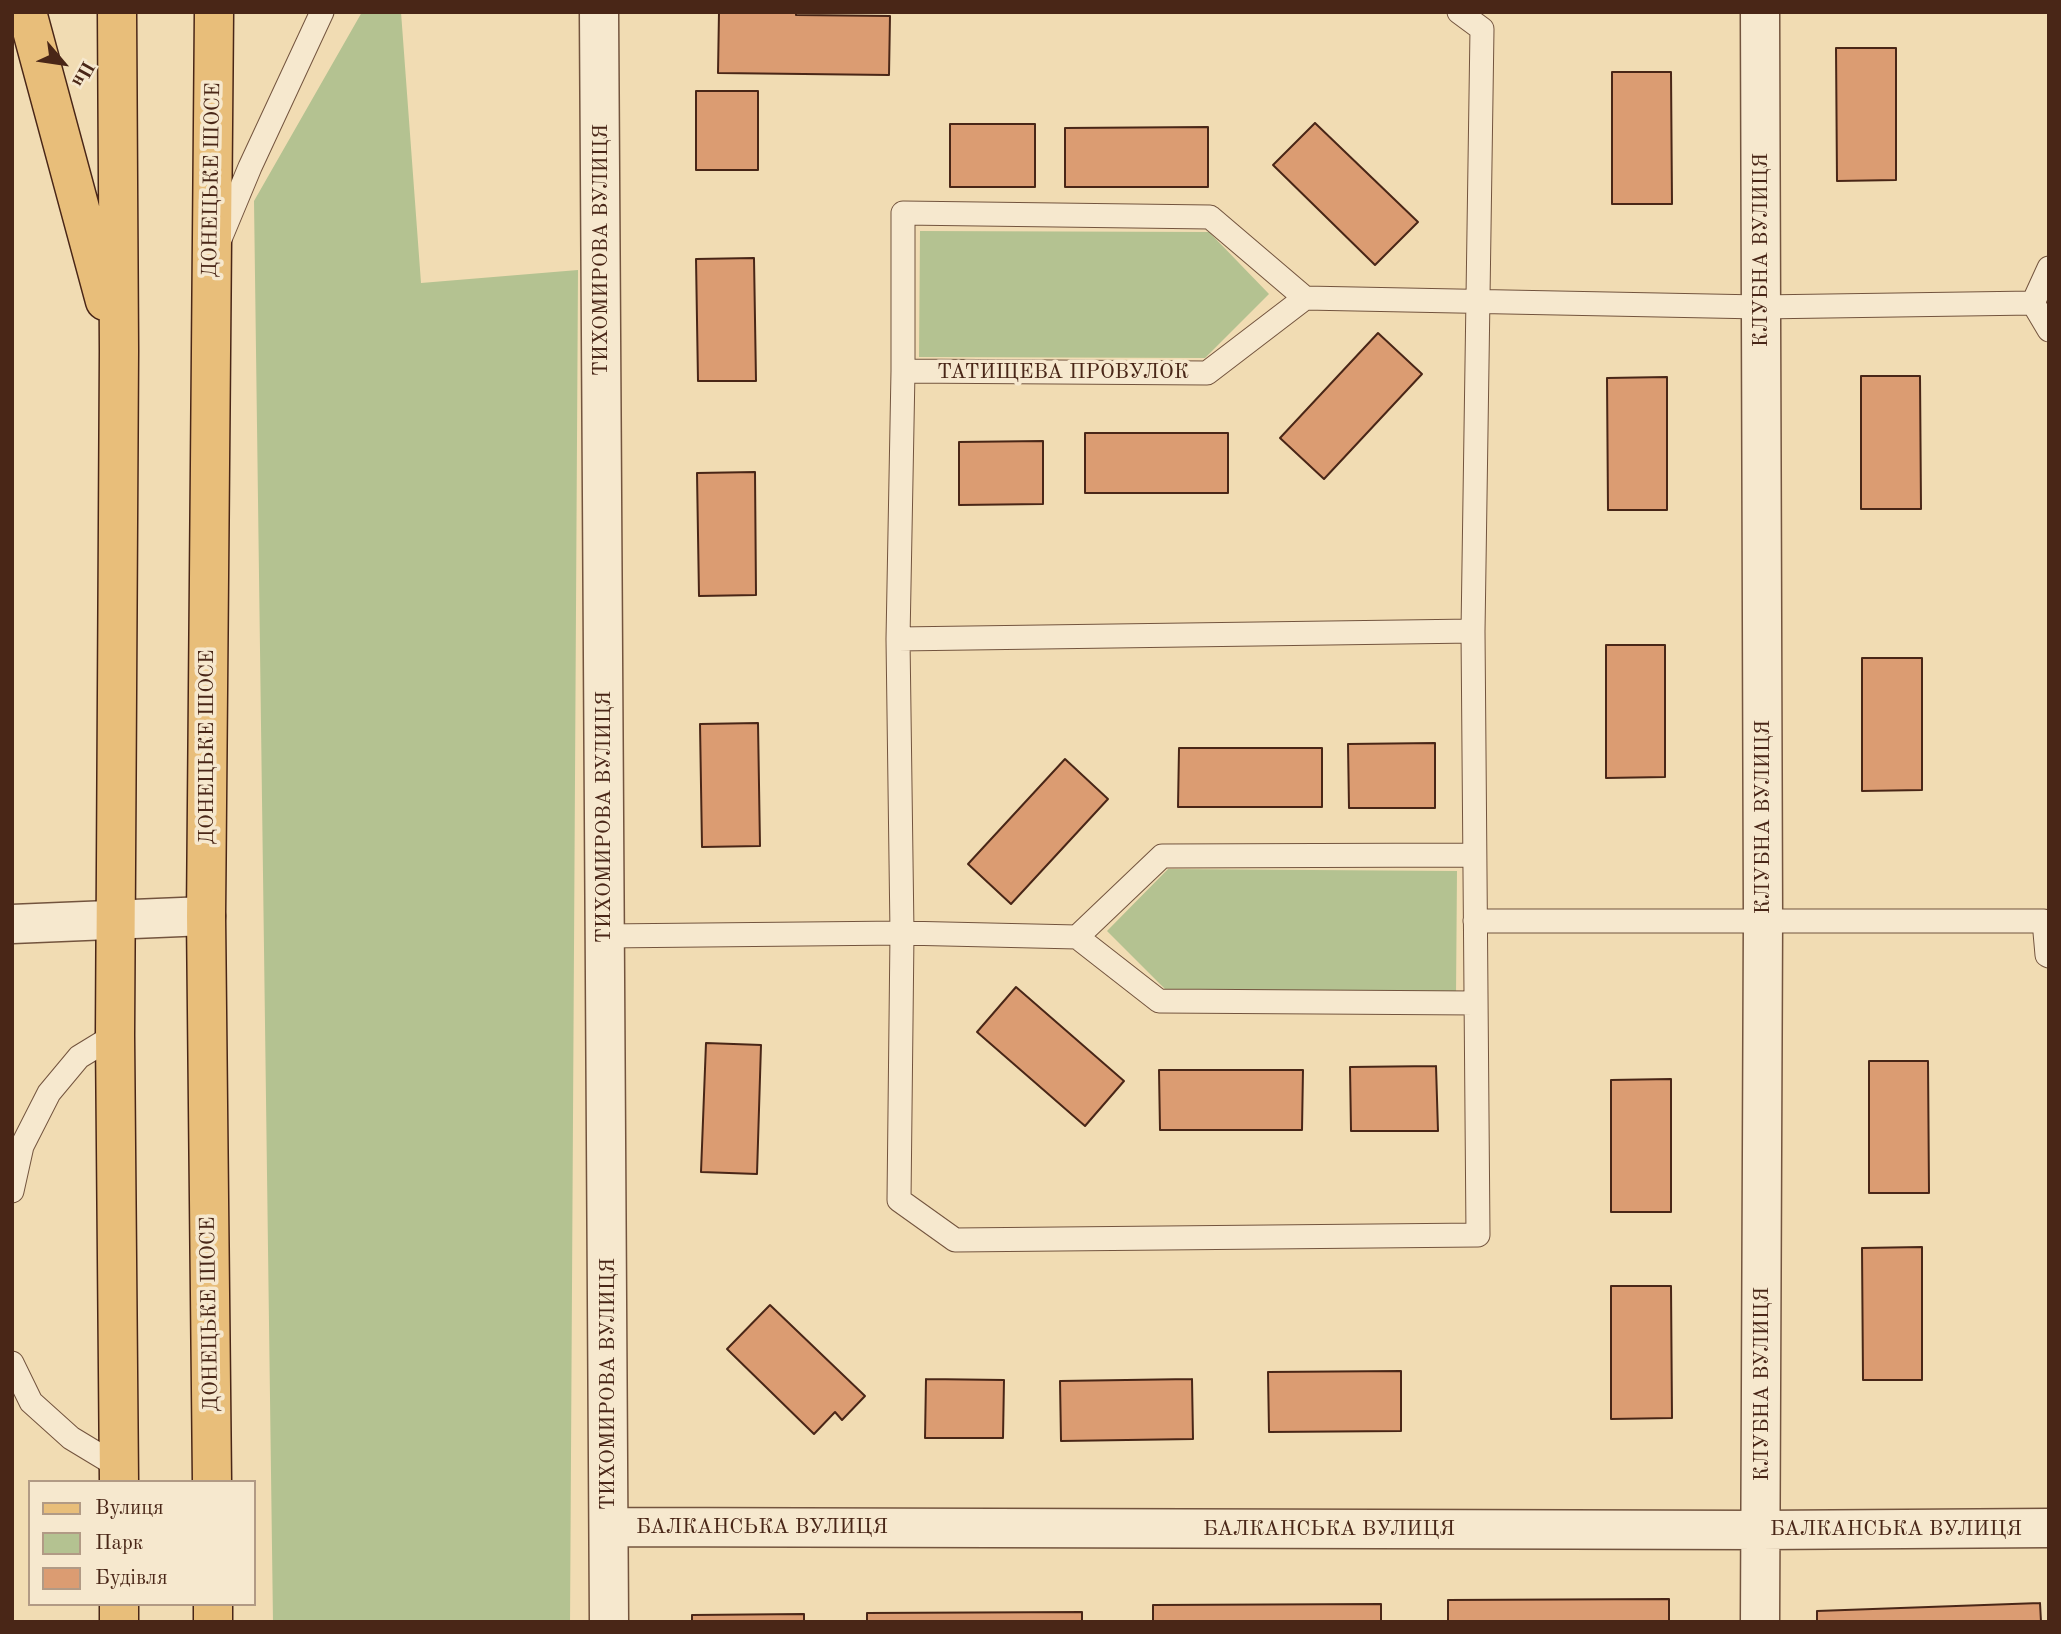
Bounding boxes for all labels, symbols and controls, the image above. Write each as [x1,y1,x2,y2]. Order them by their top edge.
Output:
north arrow [28,28,98,98]
text: Пн [67,57,96,89]
street label: ДОНЕЦЬКЕ ШОСЕ [198,82,226,278]
street label: ТИХОМИРОВА ВУЛИЦЯ [588,124,614,376]
street label: КЛУБНА ВУЛИЦЯ [1748,153,1774,347]
street label: ТАТИЩЕВА ПРОВУЛОК [937,359,1189,385]
street label: ДОНЕЦЬКЕ ШОСЕ [194,649,220,845]
street label: ТИХОМИРОВА ВУЛИЦЯ [591,691,617,943]
street label: КЛУБНА ВУЛИЦЯ [1750,720,1776,914]
street label: ДОНЕЦЬКЕ ШОСЕ [196,1216,224,1412]
street label: ТИХОМИРОВА ВУЛИЦЯ [595,1258,621,1510]
street label: КЛУБНА ВУЛИЦЯ [1749,1287,1775,1481]
legend [28,1480,256,1606]
text: Вулиця [95,1498,164,1519]
street label: БАЛКАНСЬКА ВУЛИЦЯ [636,1514,888,1540]
street label: БАЛКАНСЬКА ВУЛИЦЯ [1203,1516,1455,1542]
street label: БАЛКАНСЬКА ВУЛИЦЯ [1770,1516,2022,1542]
text: Парк [95,1533,143,1554]
text: Будівля [95,1568,168,1589]

